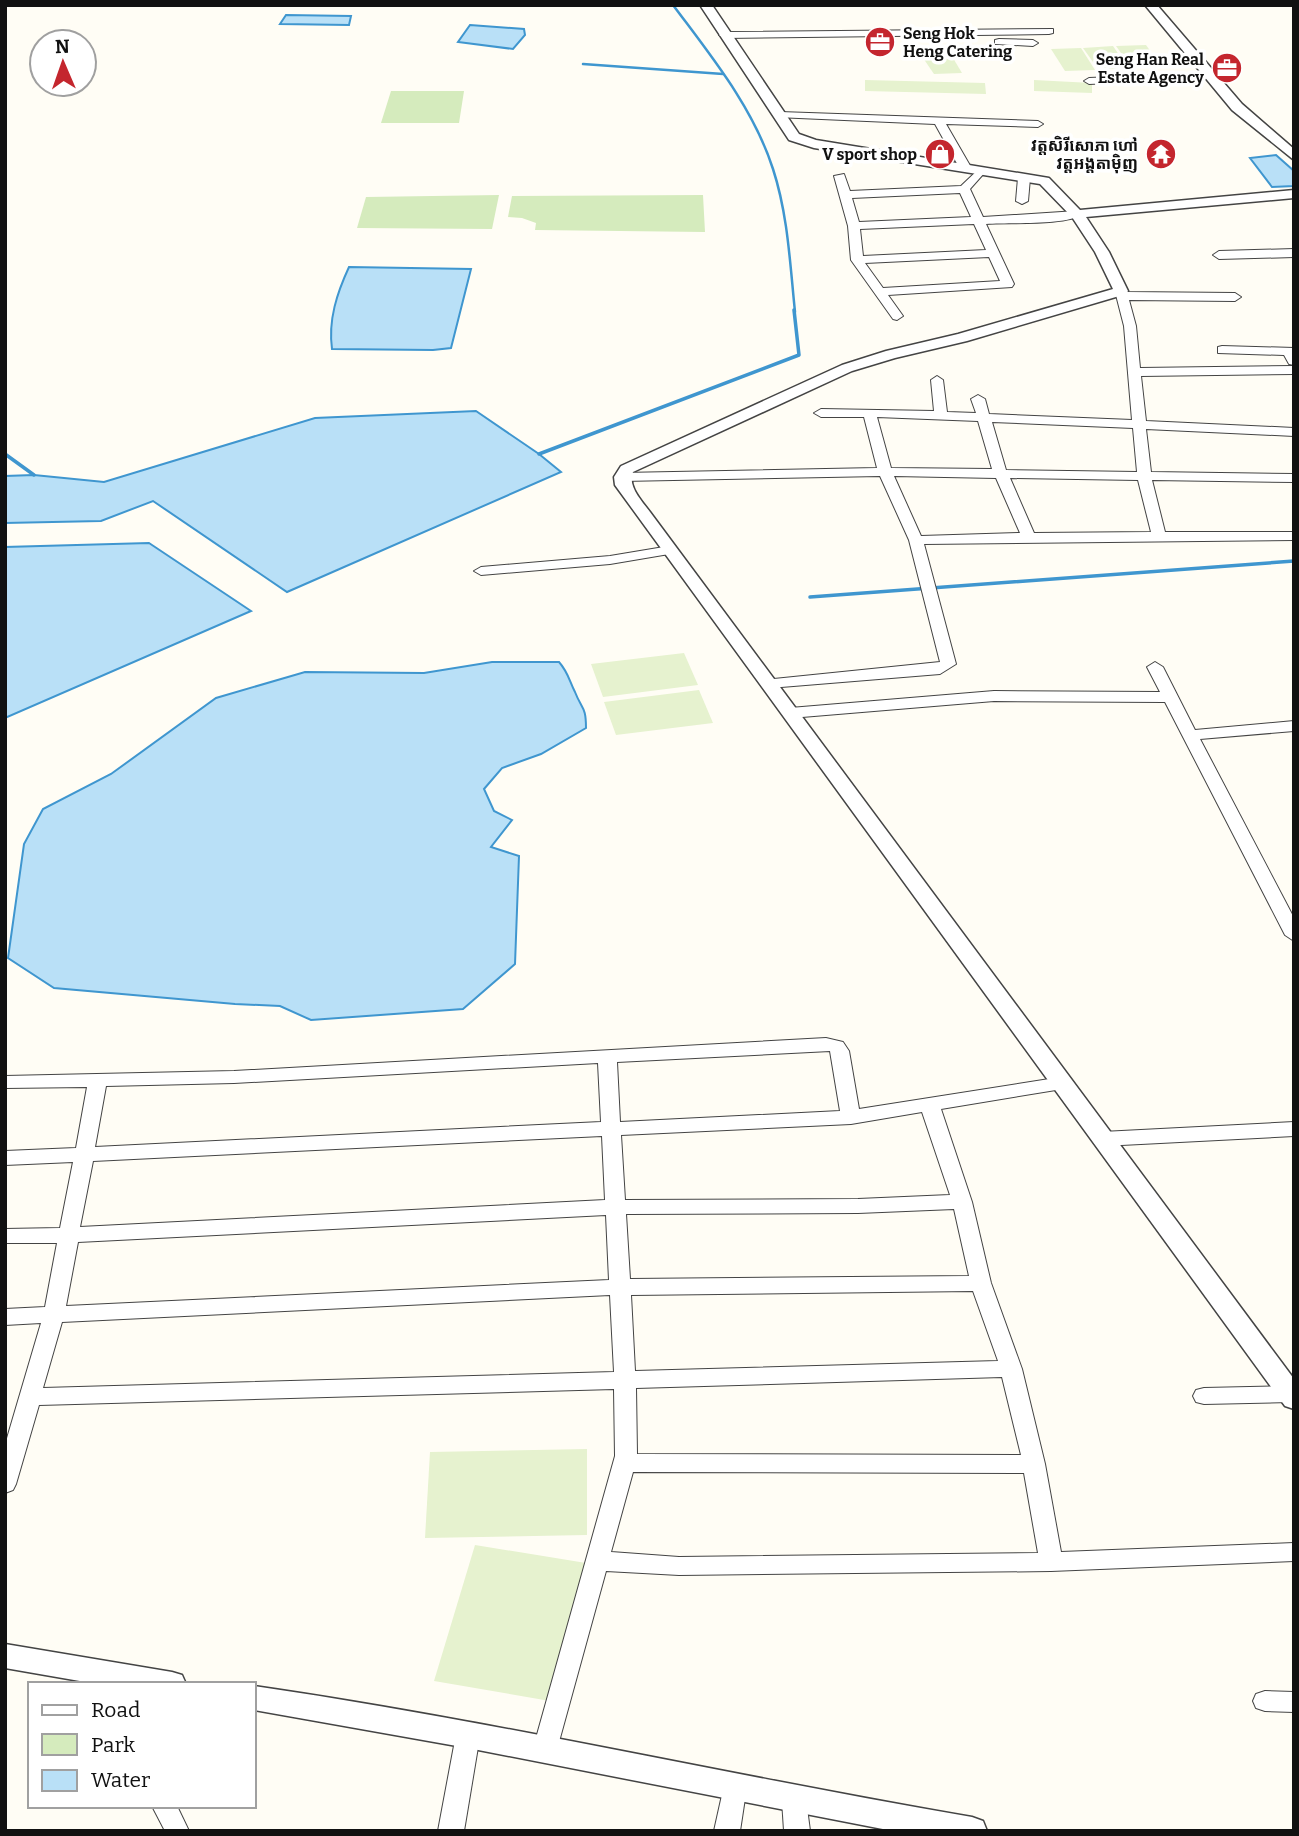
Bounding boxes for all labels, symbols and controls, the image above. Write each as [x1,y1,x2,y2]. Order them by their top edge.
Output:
place label: Seng Hok Heng Catering [903,24,1012,61]
office icon: Seng Hok Heng Catering [863,25,897,59]
north arrow [28,28,98,98]
text: N [55,35,70,58]
place label: Seng Han Real Estate Agency [1096,50,1204,87]
office icon: Seng Han Real Estate Agency [1210,51,1244,85]
place label: វត្តសិរីសោភា ហៅ វត្តអង្តតាម៉ិញ [1031,135,1138,174]
shop icon: V sport shop [923,137,957,171]
temple icon: វត្តសិរីសោភា ហៅ វត្តអង្តតាម៉ិញ [1144,137,1178,171]
place label: V sport shop [822,145,917,164]
legend [28,1682,256,1808]
text: Road [91,1697,140,1723]
text: Park [91,1732,135,1758]
text: Water [91,1767,150,1793]

